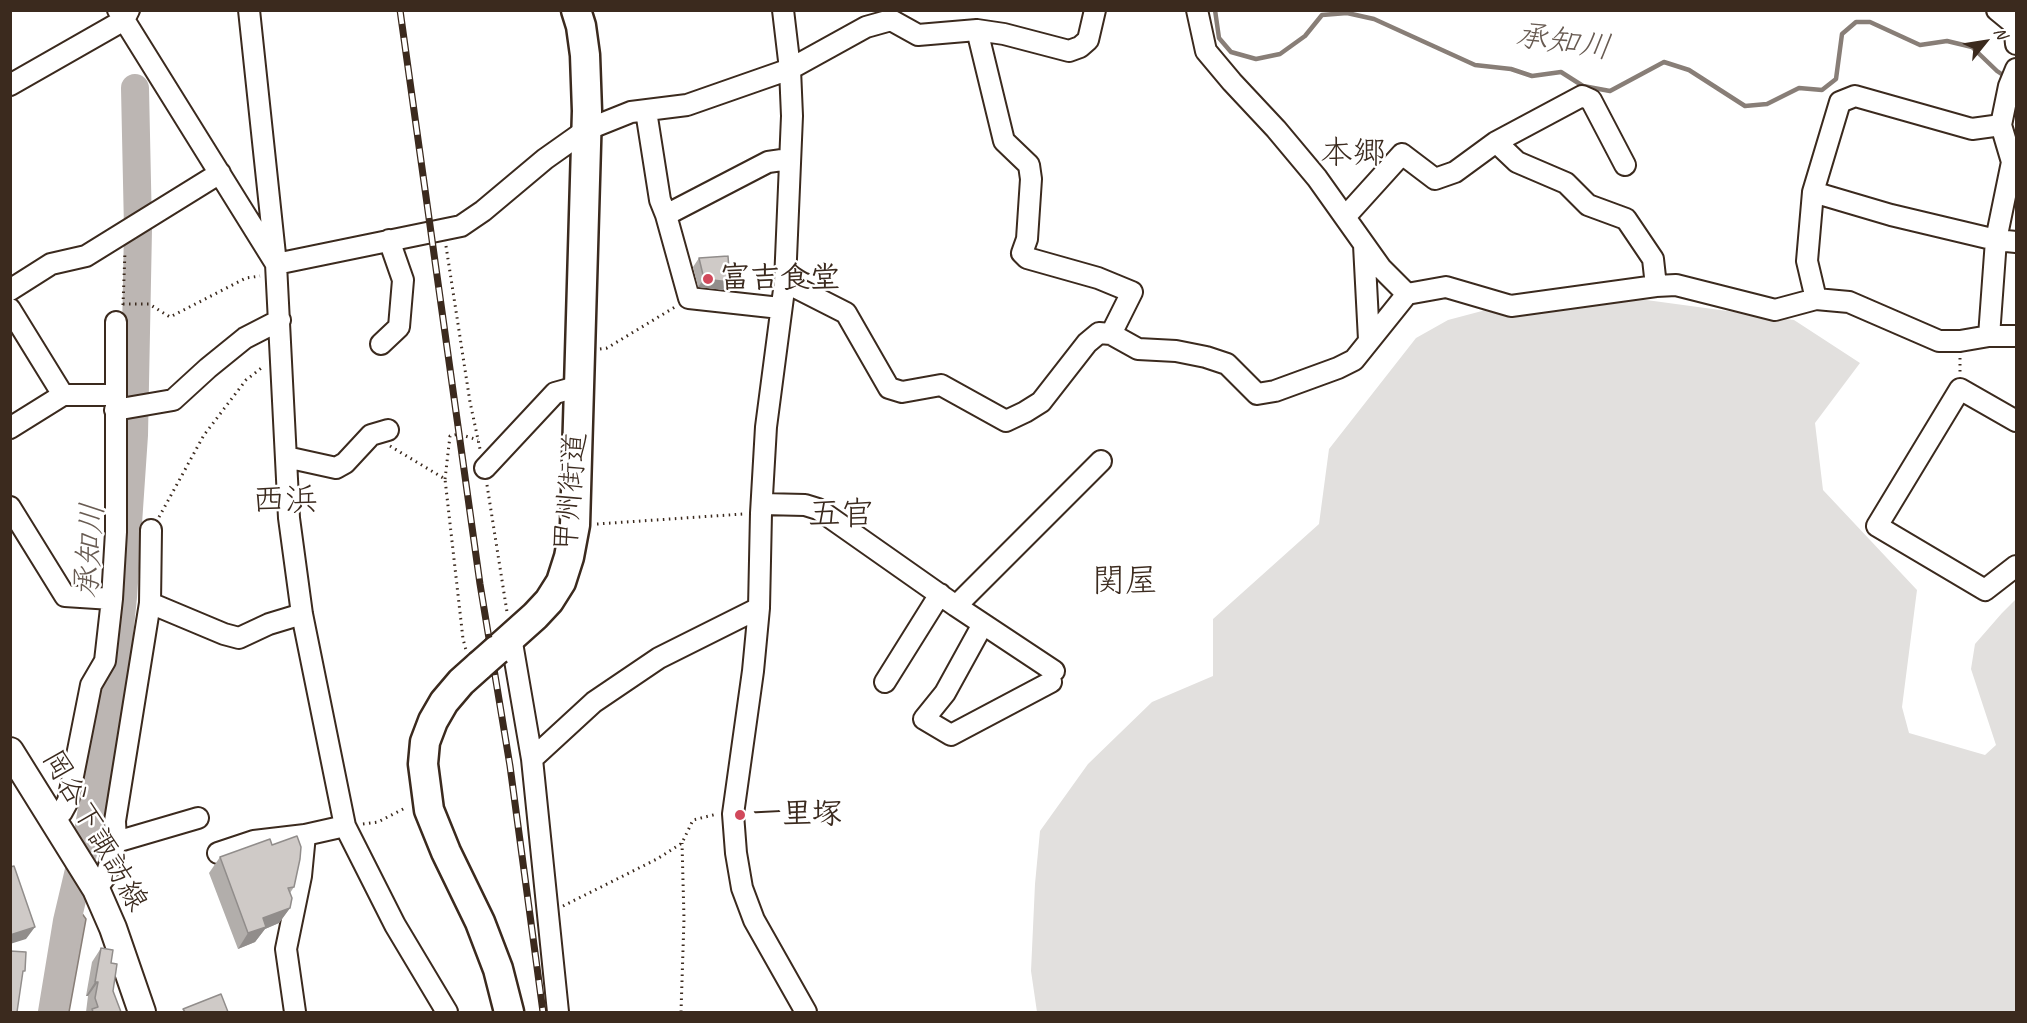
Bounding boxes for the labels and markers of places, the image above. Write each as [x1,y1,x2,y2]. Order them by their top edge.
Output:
place label: 富吉食堂 [720,261,840,297]
marker: 富吉食堂 [701,272,715,286]
place label: 一里塚 [752,797,842,833]
marker: 一里塚 [733,808,747,822]

